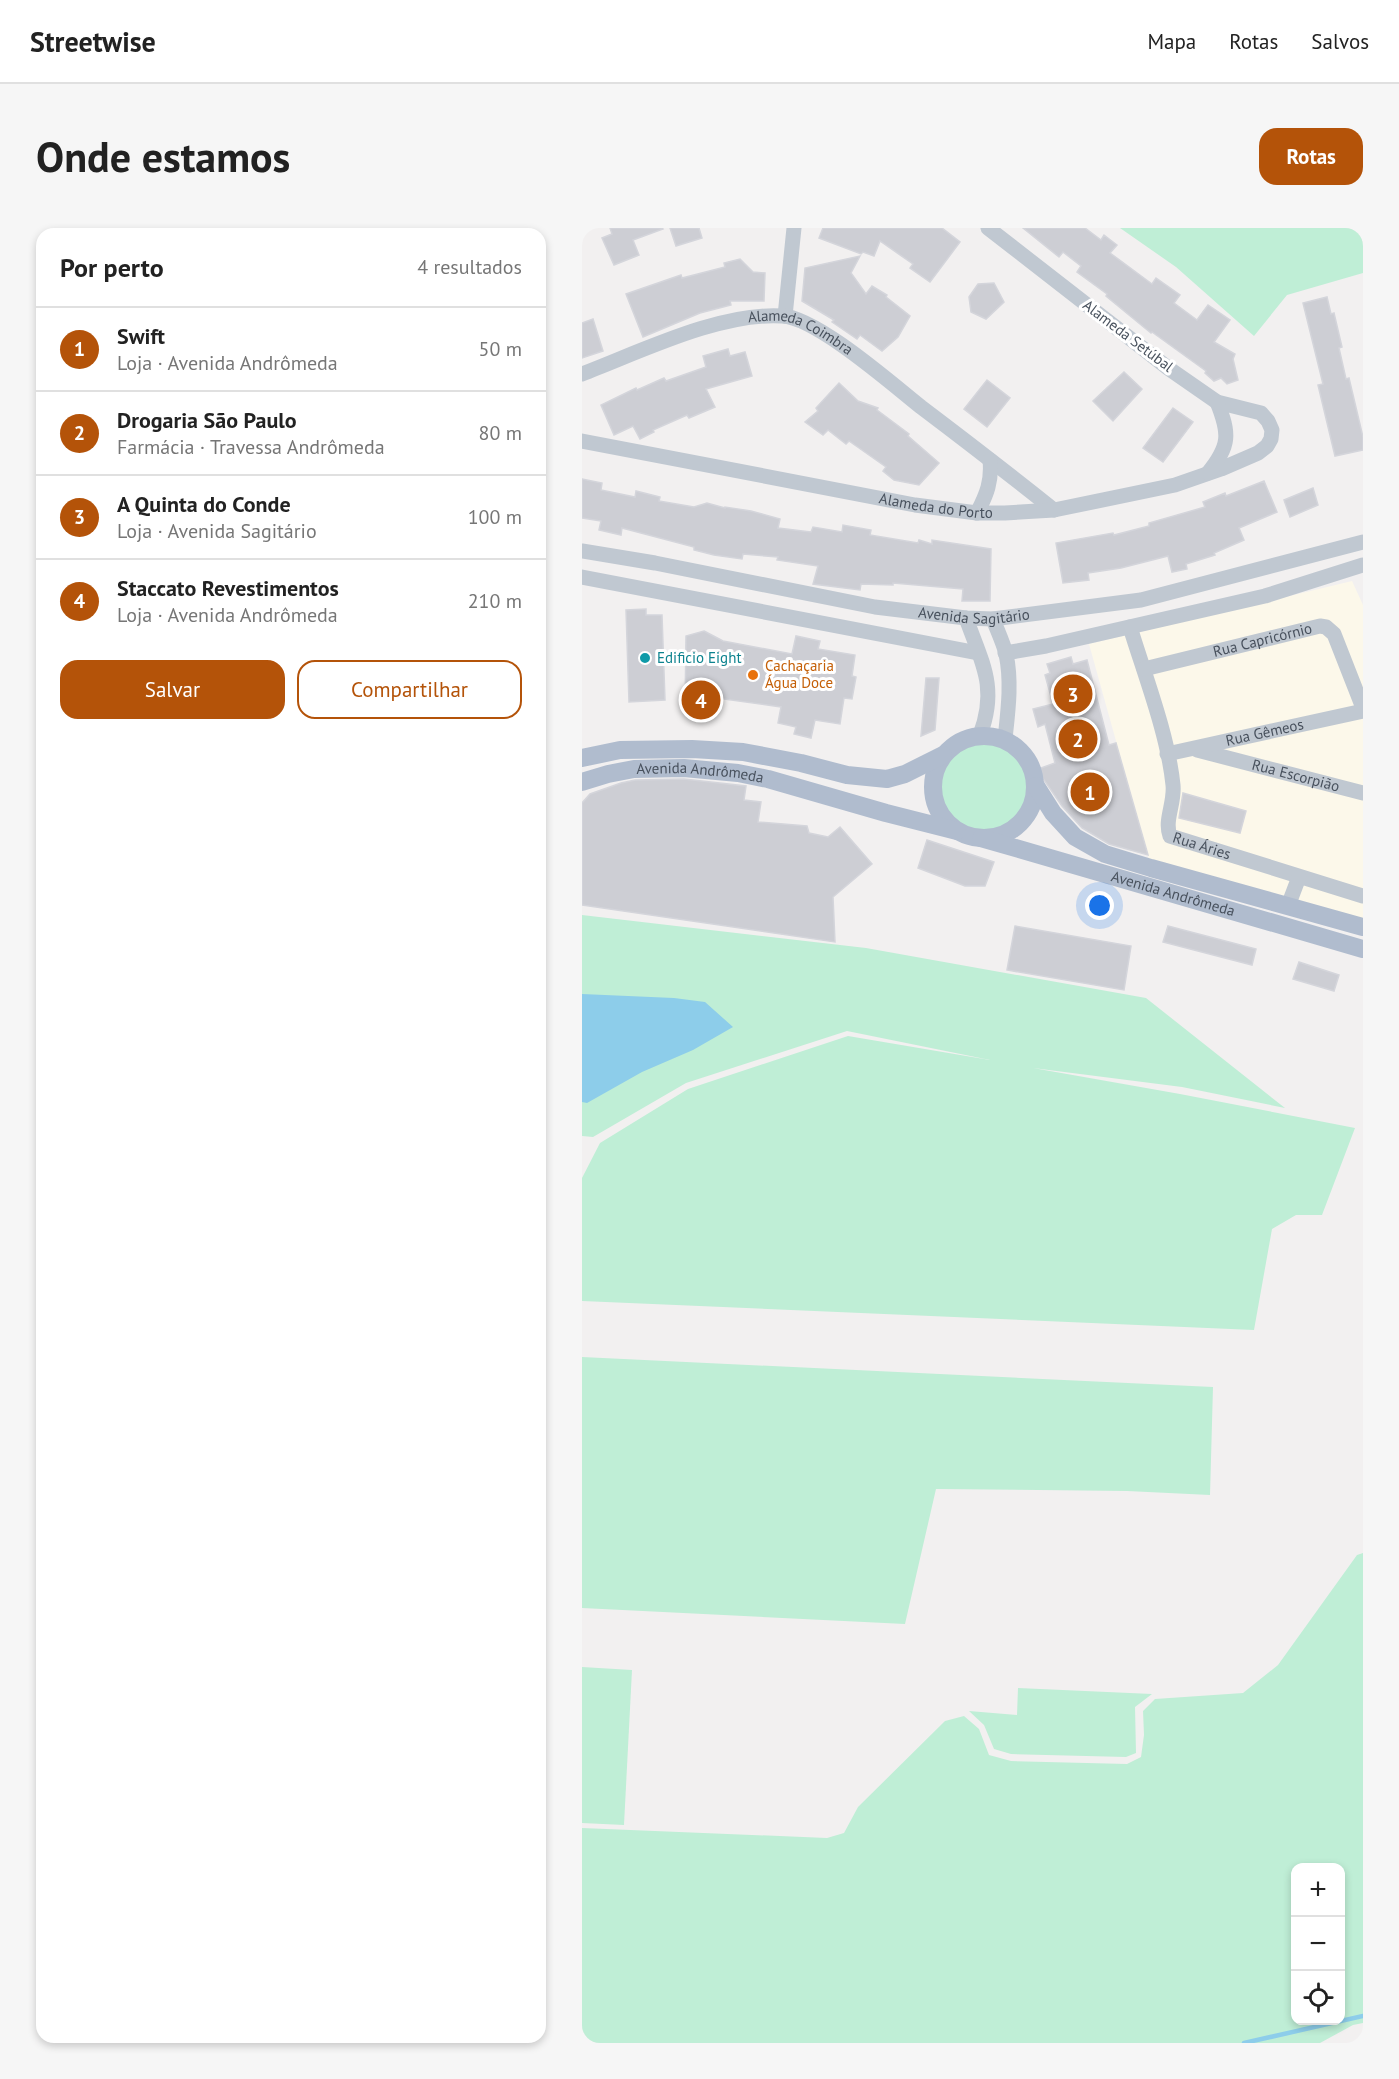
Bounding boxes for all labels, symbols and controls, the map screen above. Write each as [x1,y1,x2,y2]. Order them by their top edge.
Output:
text: Streetwise [30,23,156,60]
text: Mapa [1147,28,1196,55]
text: Rotas [1229,28,1278,55]
text: Salvos [1311,28,1369,55]
button: Rotas [1259,128,1363,185]
text: Onde estamos [36,129,290,184]
text: Por perto [60,251,164,284]
text: 4 resultados [417,254,522,280]
street label: Alameda Setúbal [1079,295,1178,376]
street label: Alameda Coimbra [747,306,857,359]
text: Swift [117,322,165,350]
text: 1 [74,336,85,362]
text: 50 m [479,336,522,362]
text: Loja · Avenida Andrômeda [117,350,338,376]
text: Drogaria São Paulo [117,406,297,434]
text: 2 [74,420,85,446]
text: 80 m [479,420,522,446]
text: Farmácia · Travessa Andrômeda [117,434,385,460]
street label: Alameda do Porto [878,488,993,522]
text: A Quinta do Conde [117,490,291,518]
text: 3 [74,504,85,530]
text: 100 m [468,504,522,530]
text: Loja · Avenida Sagitário [117,518,317,544]
text: Staccato Revestimentos [117,574,339,602]
text: 4 [74,588,85,614]
text: 210 m [468,588,522,614]
text: Loja · Avenida Andrômeda [117,602,338,628]
street label: Avenida Sagitário [917,602,1031,628]
street label: Rua Capricórnio [1211,618,1314,661]
place label: Edificio Eight [657,648,741,667]
marker: Edificio Eight [638,651,652,665]
place label: Cachaçaria Água Doce [765,656,834,692]
button: Salvar [60,660,285,719]
button: Compartilhar [297,660,522,719]
marker: Cachaçaria Água Doce [746,668,760,682]
pin: 3 [1054,672,1092,716]
pin: 4 [682,678,720,722]
street label: Rua Gêmeos [1224,714,1305,750]
pin: 2 [1058,716,1098,762]
street label: Rua Escorpião [1250,755,1342,796]
street label: Avenida Andrômeda [636,758,765,787]
pin: 1 [1070,770,1110,814]
street label: Rua Áries [1171,827,1233,863]
street label: Avenida Andrômeda [1109,866,1237,920]
your location [1085,891,1114,920]
map controls [1291,1863,1345,2025]
button: + [1291,1863,1345,1917]
button: − [1291,1917,1345,1971]
button: locate [1291,1971,1345,2025]

